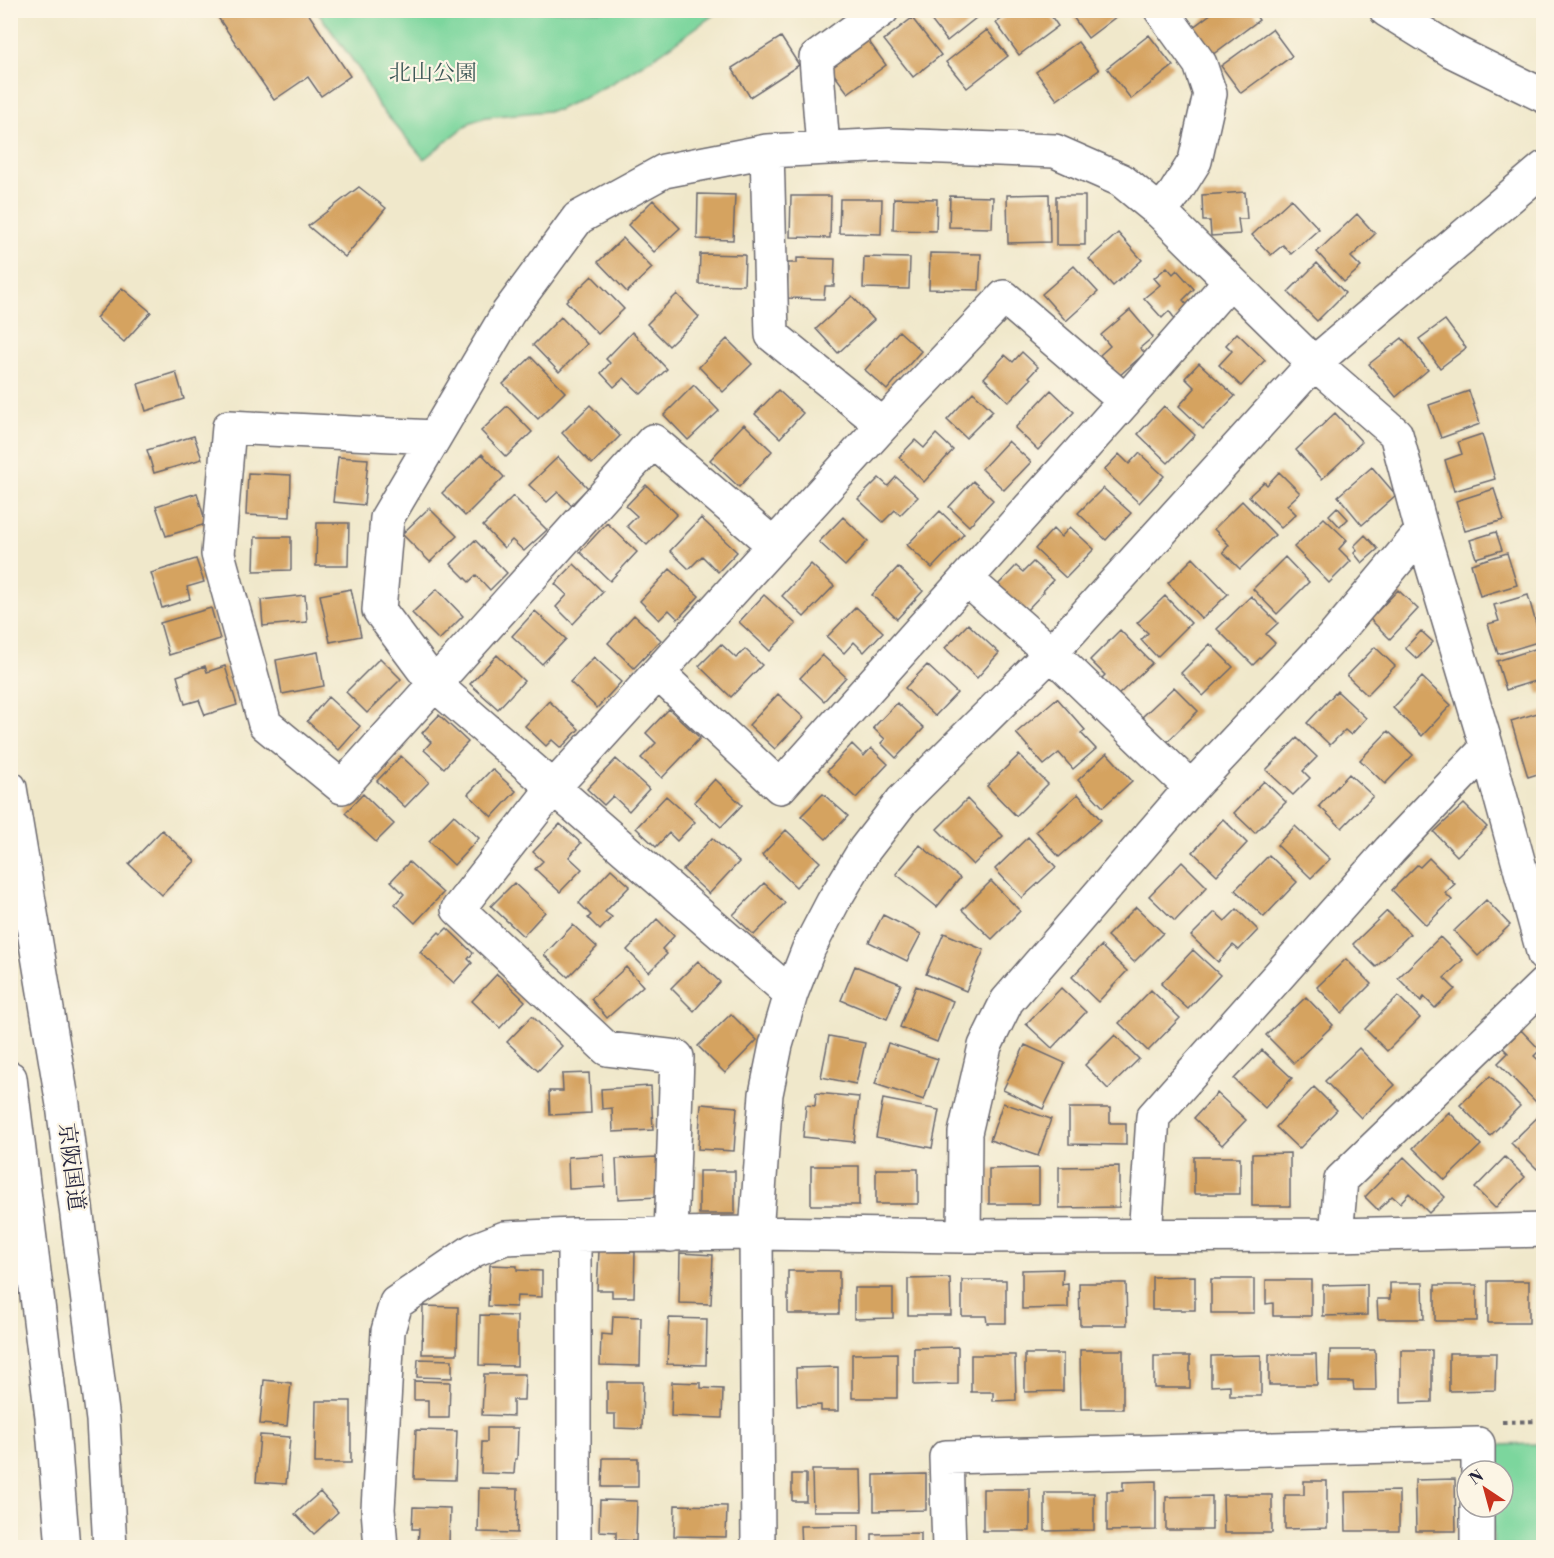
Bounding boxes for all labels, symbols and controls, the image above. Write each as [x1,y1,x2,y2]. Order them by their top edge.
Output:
park label: 北山公園 [389,60,477,87]
street label: 京阪国道 [52,1122,90,1212]
north arrow [1455,1459,1515,1519]
text: N [1466,1466,1488,1489]

